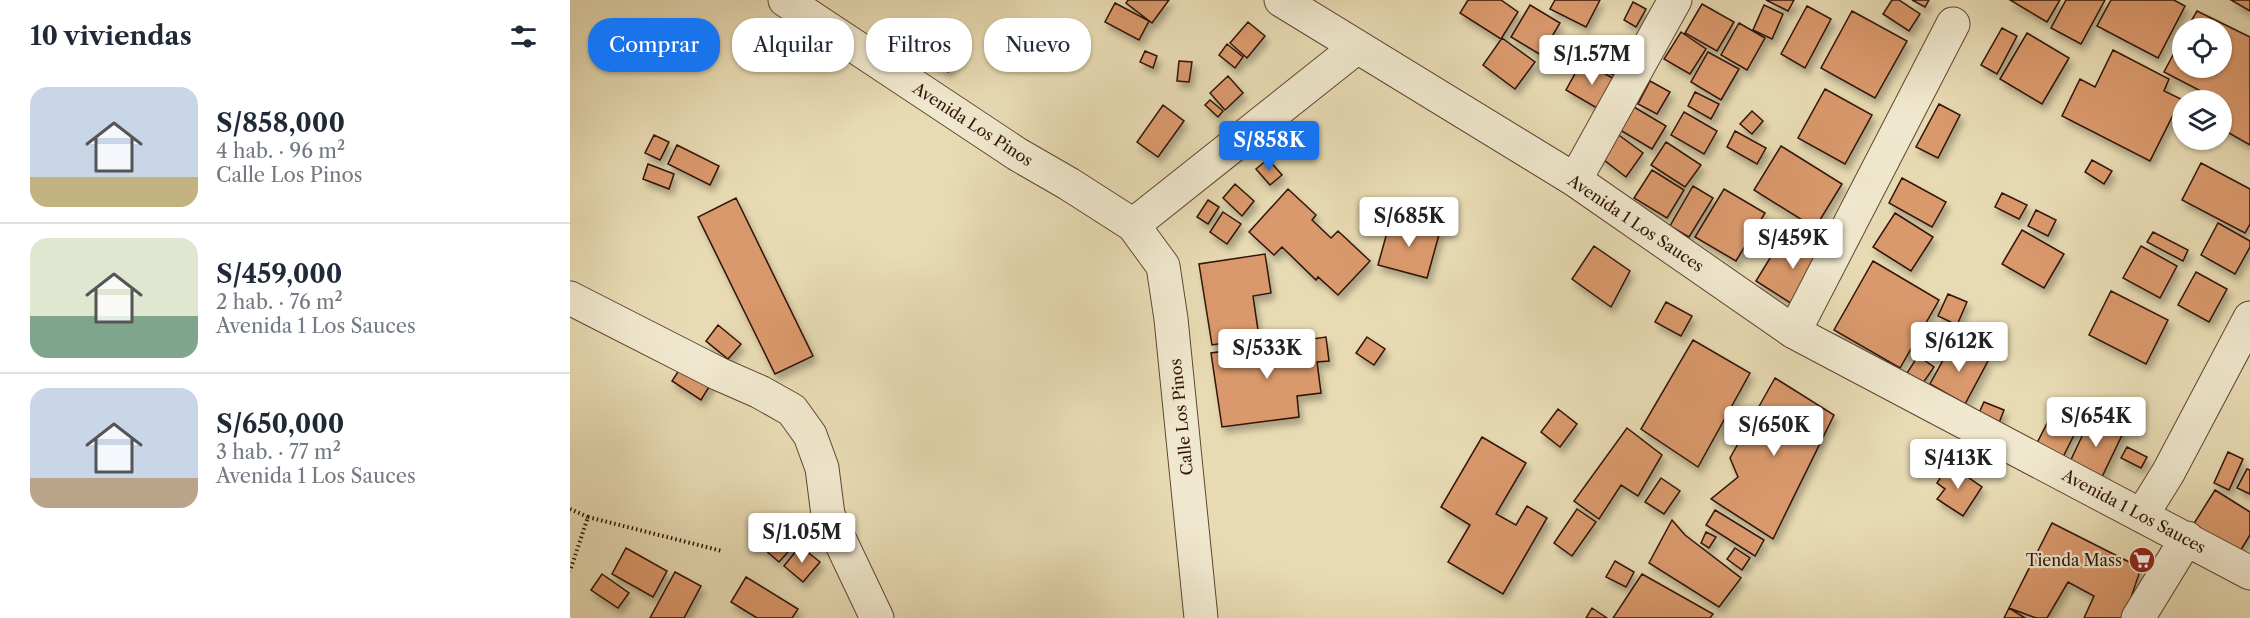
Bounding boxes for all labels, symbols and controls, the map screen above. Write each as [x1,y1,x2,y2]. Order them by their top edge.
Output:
chip: Comprar [588,18,720,72]
chip: Alquilar [732,18,854,72]
chip: Filtros [866,18,972,72]
chip: Nuevo [984,18,1091,72]
map controls [2172,18,2232,150]
button: locate [2172,18,2232,78]
text: 10 viviendas [30,20,192,52]
icon: filters [507,20,540,53]
pin: S/1.57M [1537,35,1647,86]
text: S/1.57M [1553,42,1631,66]
street label: Avenida Los Pinos [908,77,1037,170]
button: layers [2172,90,2232,150]
text: S/858,000 [216,107,345,139]
icon: home [78,111,150,183]
pin: S/858K [1220,121,1318,172]
text: S/858K [1233,128,1305,152]
text: 4 hab. · 96 m² [216,139,345,163]
text: Calle Los Pinos [216,163,363,187]
street label: Avenida 1 Los Sauces [1563,169,1708,276]
pin: S/685K [1360,197,1458,248]
text: S/685K [1373,204,1445,228]
pin: S/459K [1744,219,1842,270]
text: S/459K [1758,226,1828,250]
text: S/459,000 [216,258,342,290]
icon: home [78,262,150,334]
text: 2 hab. · 76 m² [216,290,343,314]
text: Avenida 1 Los Sauces [216,314,416,338]
pin: S/612K [1910,322,2008,373]
pin: S/533K [1218,329,1316,380]
text: S/612K [1925,329,1993,353]
text: S/533K [1232,336,1302,360]
street label: Calle Los Pinos [1165,358,1197,476]
pin: S/654K [2047,397,2145,448]
text: S/654K [2061,404,2131,428]
pin: S/650K [1725,406,1823,457]
text: S/650,000 [216,408,344,440]
icon: home [78,412,150,484]
text: S/650K [1738,413,1810,437]
pin: S/413K [1909,439,2007,490]
text: 3 hab. · 77 m² [216,440,341,464]
text: S/413K [1924,446,1992,470]
text: Avenida 1 Los Sauces [216,464,416,488]
street label: Avenida 1 Los Sauces [2058,464,2209,557]
pin: S/1.05M [747,513,857,564]
text: S/1.05M [762,520,842,544]
supermarket icon: Tienda Mass [2127,545,2157,575]
place label: Tienda Mass [2026,550,2122,570]

